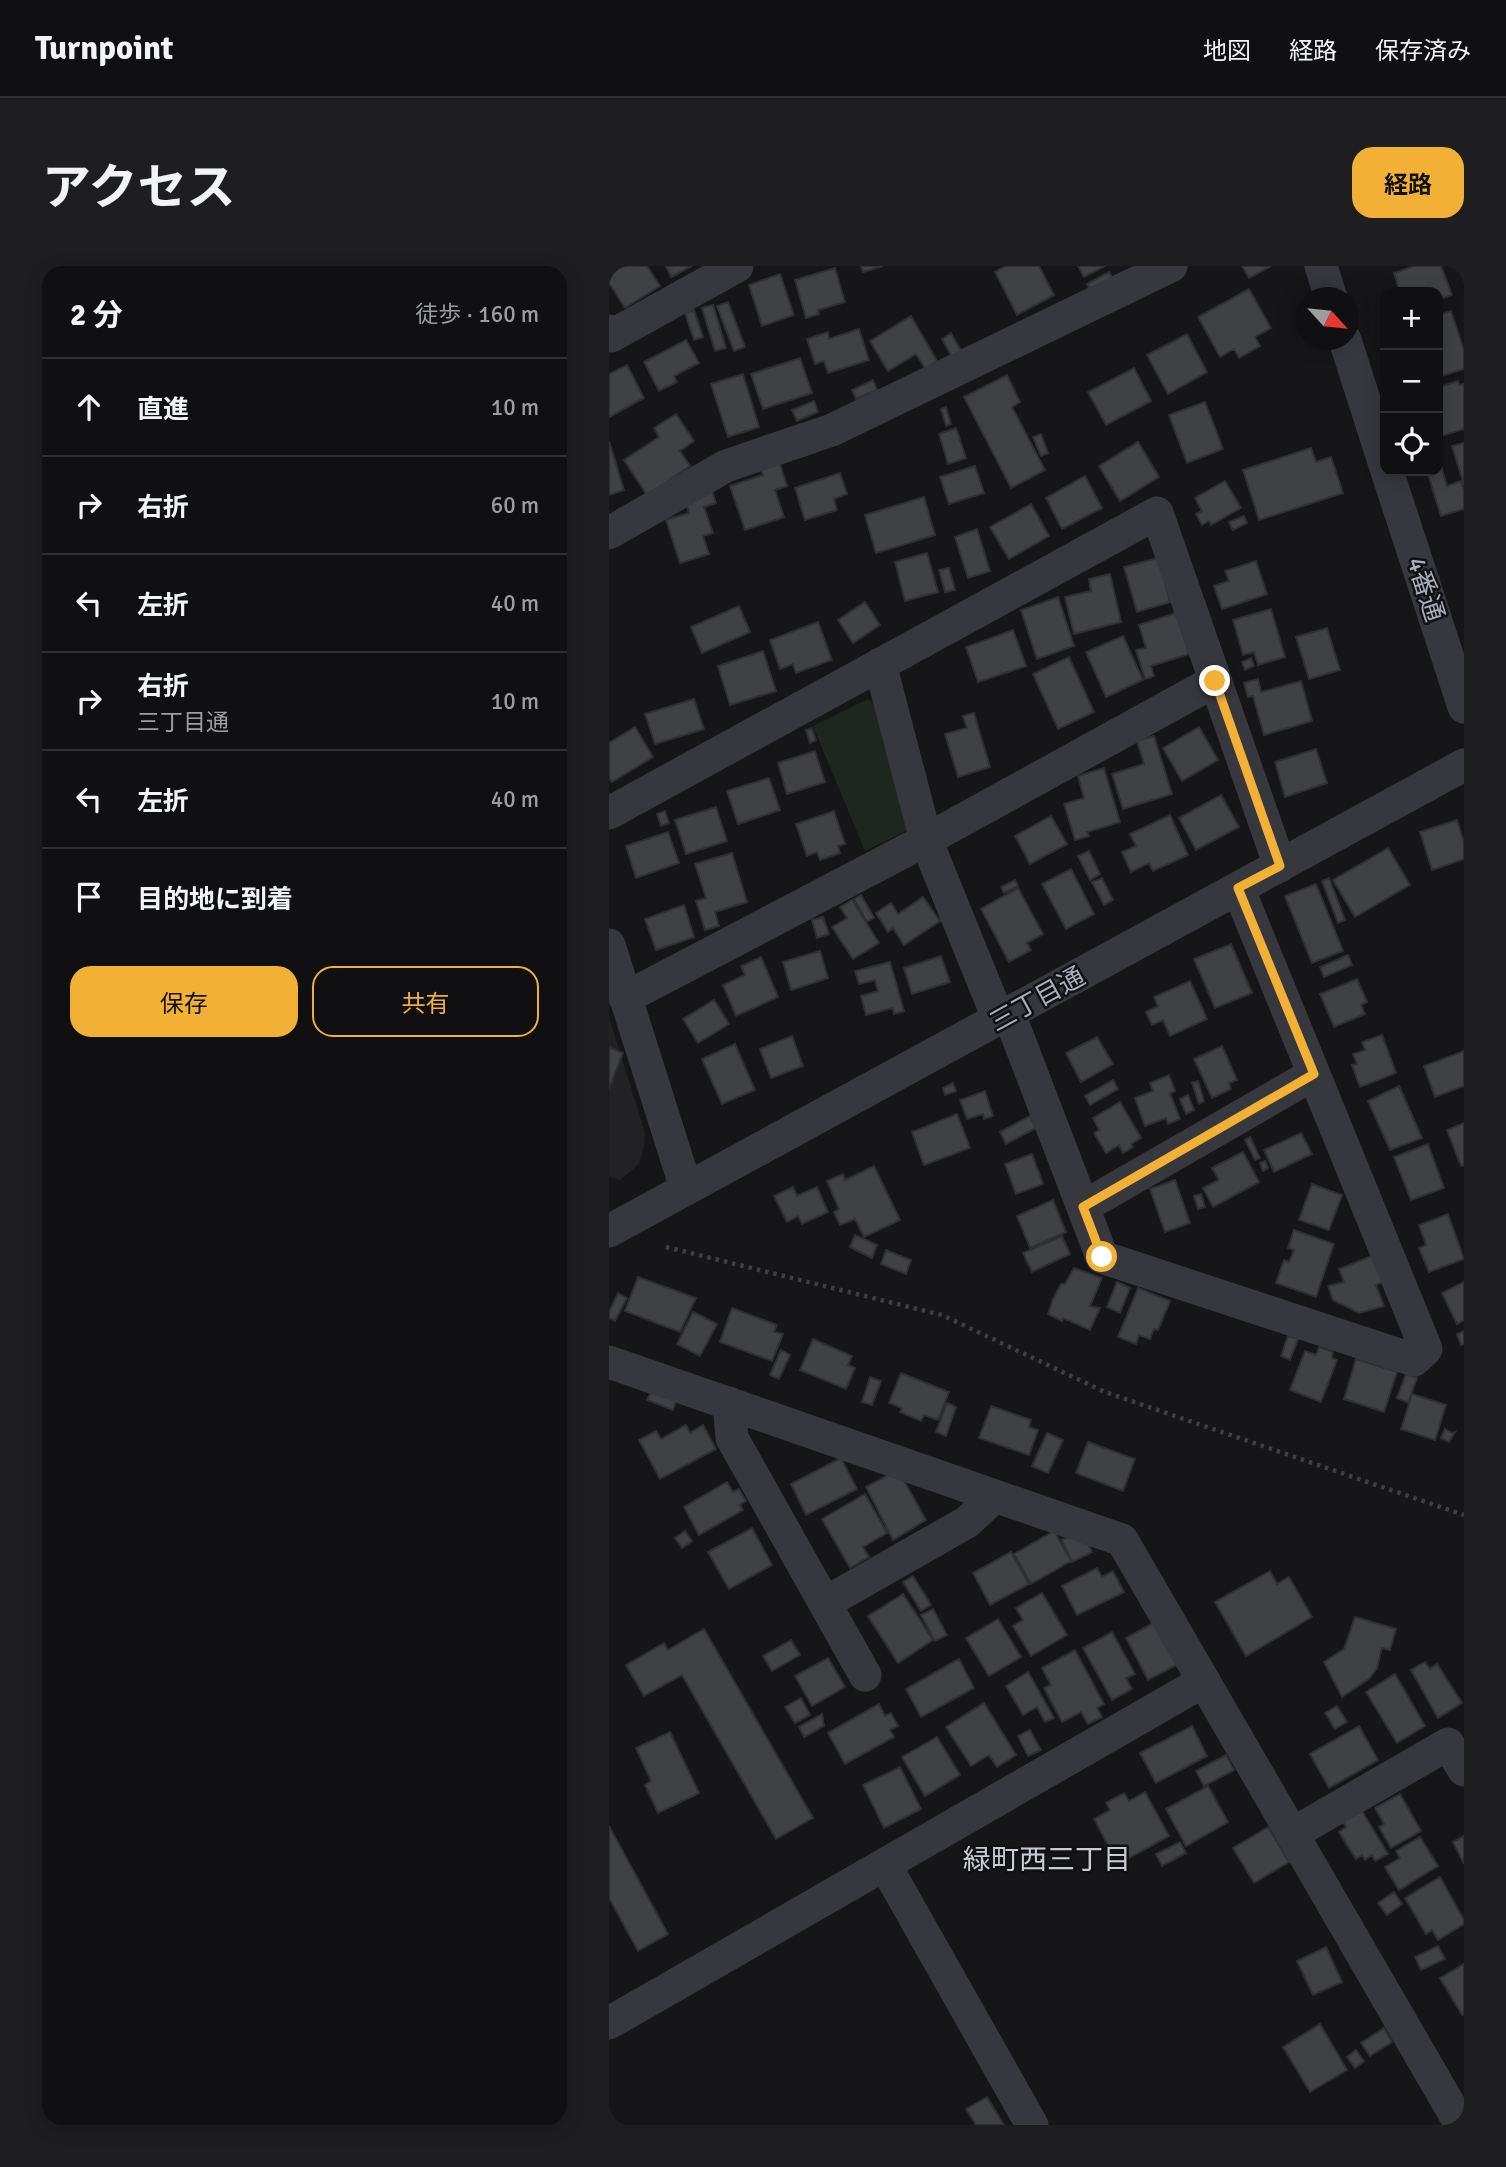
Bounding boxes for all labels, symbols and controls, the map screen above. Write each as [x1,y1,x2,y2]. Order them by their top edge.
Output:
text: Turnpoint [35,28,173,69]
text: 地図 [1203,36,1251,66]
text: 経路 [1289,36,1337,66]
text: 保存済み [1375,36,1471,66]
button: 経路 [1352,147,1464,218]
text: アクセス [42,158,236,218]
north arrow [1296,287,1359,350]
map controls [1380,287,1443,476]
button: + [1380,287,1443,350]
text: 2 分 [70,297,123,334]
text: 徒歩 · 160 m [415,300,539,329]
button: − [1380,350,1443,413]
icon: ahead [70,388,108,426]
text: 10 m [491,393,539,422]
text: 直進 [137,394,189,426]
button: locate [1380,413,1443,476]
icon: right [70,486,108,524]
text: 60 m [491,491,539,520]
text: 右折 [137,492,189,524]
street label: 4番通 [1400,553,1450,626]
icon: left [70,584,108,622]
text: 40 m [491,589,539,618]
text: 左折 [137,590,189,622]
route end [1199,665,1230,696]
text: 右折 [137,671,189,703]
icon: right [70,682,108,720]
text: 10 m [491,687,539,716]
text: 三丁目通 [137,708,229,737]
icon: left [70,780,108,818]
text: 40 m [491,785,539,814]
text: 左折 [137,786,189,818]
icon: arrive [70,878,108,916]
text: 目的地に到着 [137,884,293,916]
street label: 三丁目通 [984,961,1091,1039]
button: 保存 [70,966,298,1037]
button: 共有 [312,966,539,1037]
route start [1086,1241,1117,1272]
district label: 緑町西三丁目 [963,1843,1131,1877]

